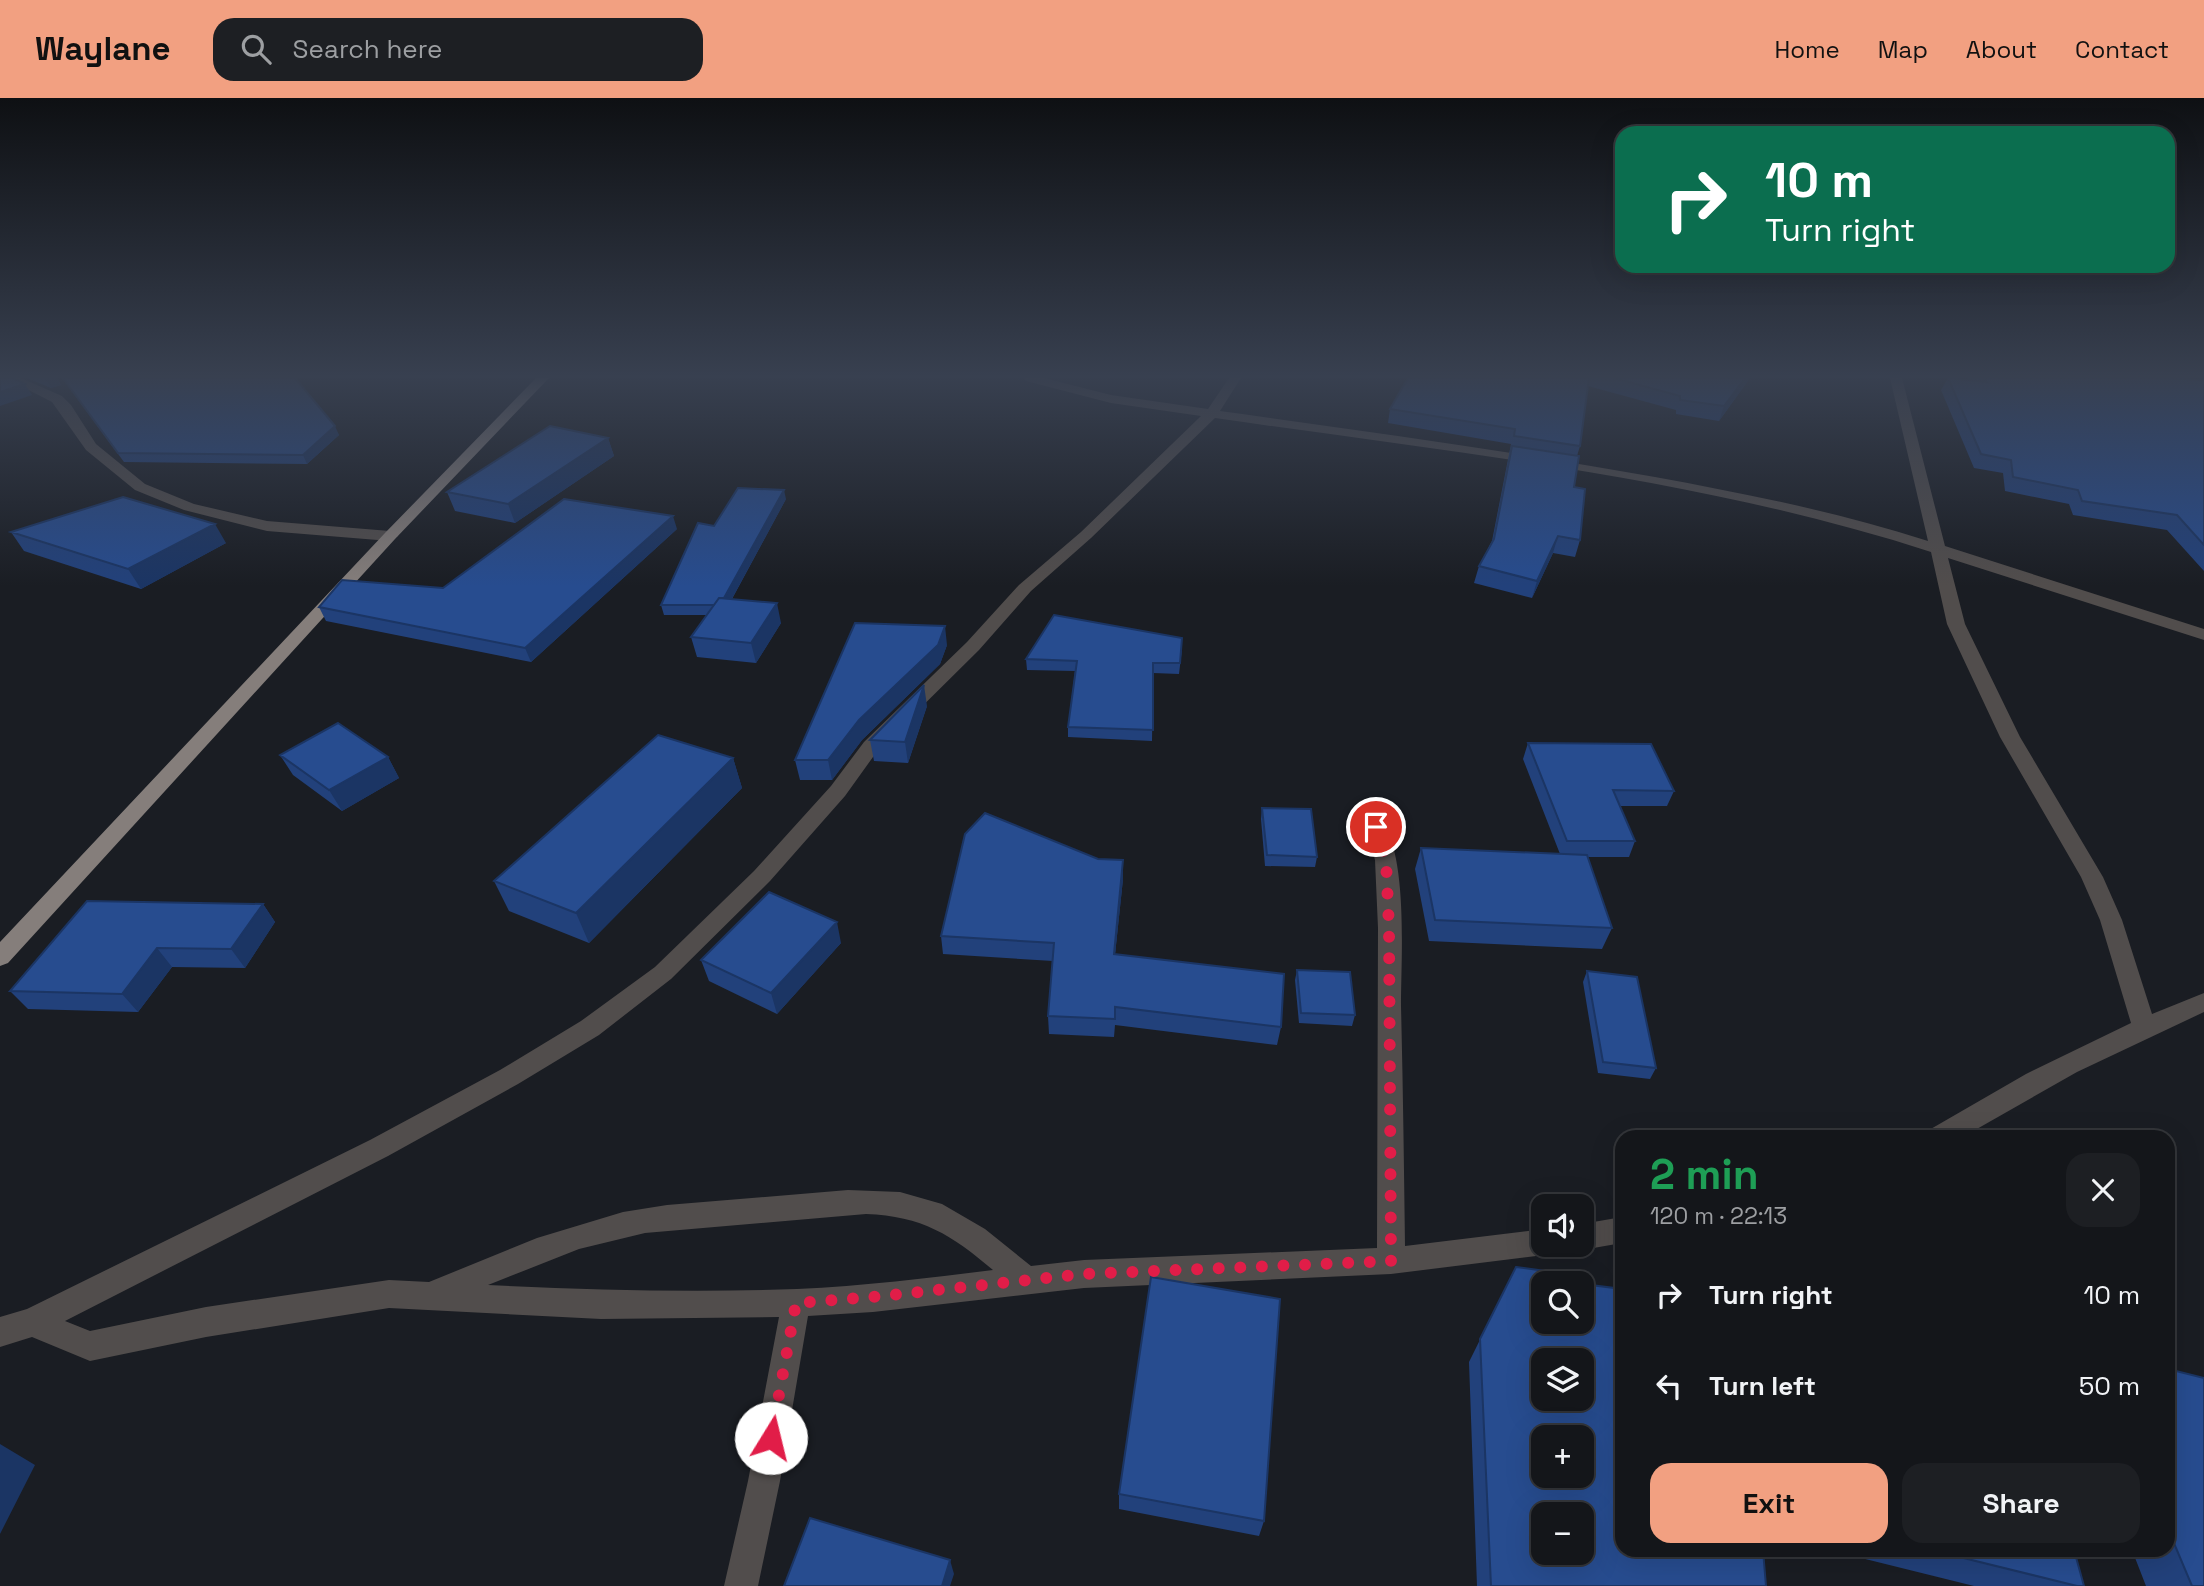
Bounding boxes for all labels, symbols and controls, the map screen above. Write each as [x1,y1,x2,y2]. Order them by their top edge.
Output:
search box [213,18,703,81]
text: Waylane [35,28,171,70]
icon: search [237,30,275,68]
text: Search here [293,32,442,66]
text: Home [1774,34,1840,65]
text: Map [1878,34,1928,65]
text: About [1966,34,2037,65]
text: Contact [2075,34,2169,65]
text: 10 m [1765,149,1873,211]
icon: right [1650,154,1741,245]
text: Turn right [1765,210,1915,250]
pin [1346,797,1406,857]
icon: arrive [1357,808,1395,846]
text: 2 min [1650,1148,1759,1201]
button: close [2066,1153,2140,1227]
map controls [1531,1194,1594,1565]
button: sound [1531,1194,1594,1257]
text: 120 m · 22:13 [1650,1201,1787,1231]
button: search [1531,1271,1594,1334]
icon: right [1650,1276,1688,1314]
text: Turn right [1709,1278,1833,1312]
text: 10 m [2083,1278,2140,1312]
button: layers [1531,1348,1594,1411]
icon: left [1650,1367,1688,1405]
text: Turn left [1709,1369,1816,1403]
text: 50 m [2079,1369,2140,1403]
position arrow [734,1401,808,1475]
button: + [1531,1425,1594,1488]
button: Exit [1650,1463,1888,1543]
button: Share [1902,1463,2140,1543]
button: − [1531,1502,1594,1565]

